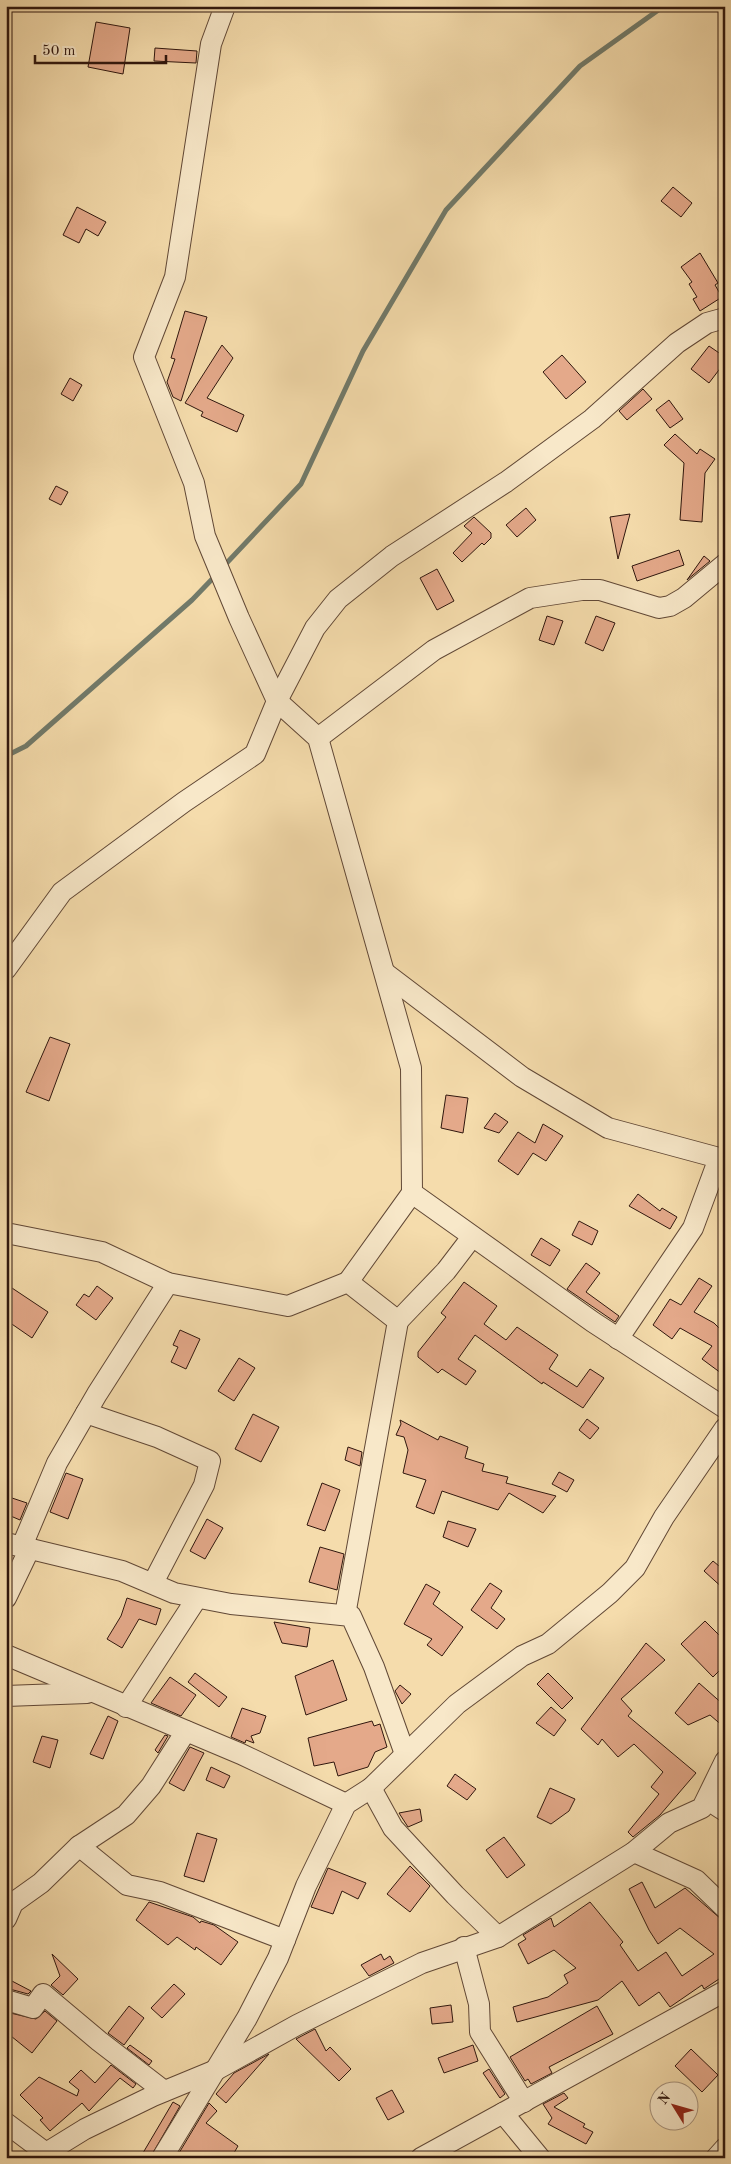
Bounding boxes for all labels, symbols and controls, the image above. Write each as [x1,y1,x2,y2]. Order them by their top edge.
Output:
scale bar [35,32,166,64]
text: 50 m [42,44,76,59]
north arrow [648,2082,698,2132]
text: N [656,2090,673,2107]

